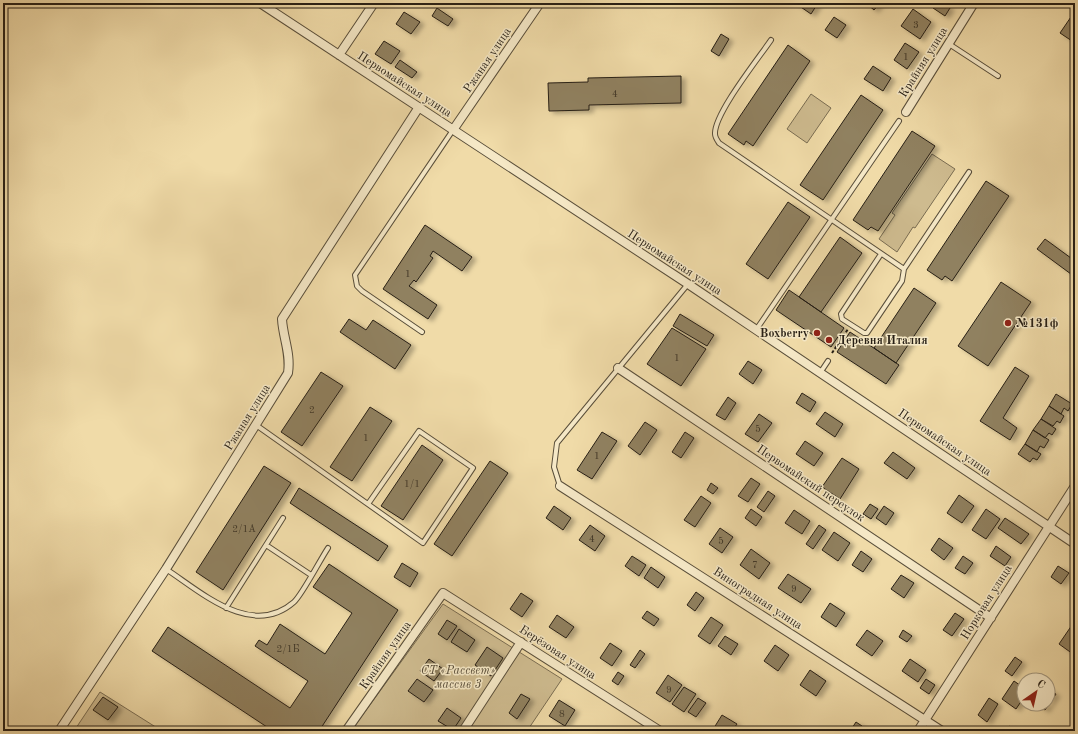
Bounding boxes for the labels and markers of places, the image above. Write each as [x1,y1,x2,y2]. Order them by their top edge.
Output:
marker: №131ф [1003,318,1013,328]
place label: №131ф [1016,318,1059,330]
place label: Boxberry [760,328,809,340]
marker: Boxberry [812,328,822,338]
marker: Деревня Италия [824,335,834,345]
place label: Деревня Италия [837,335,928,347]

